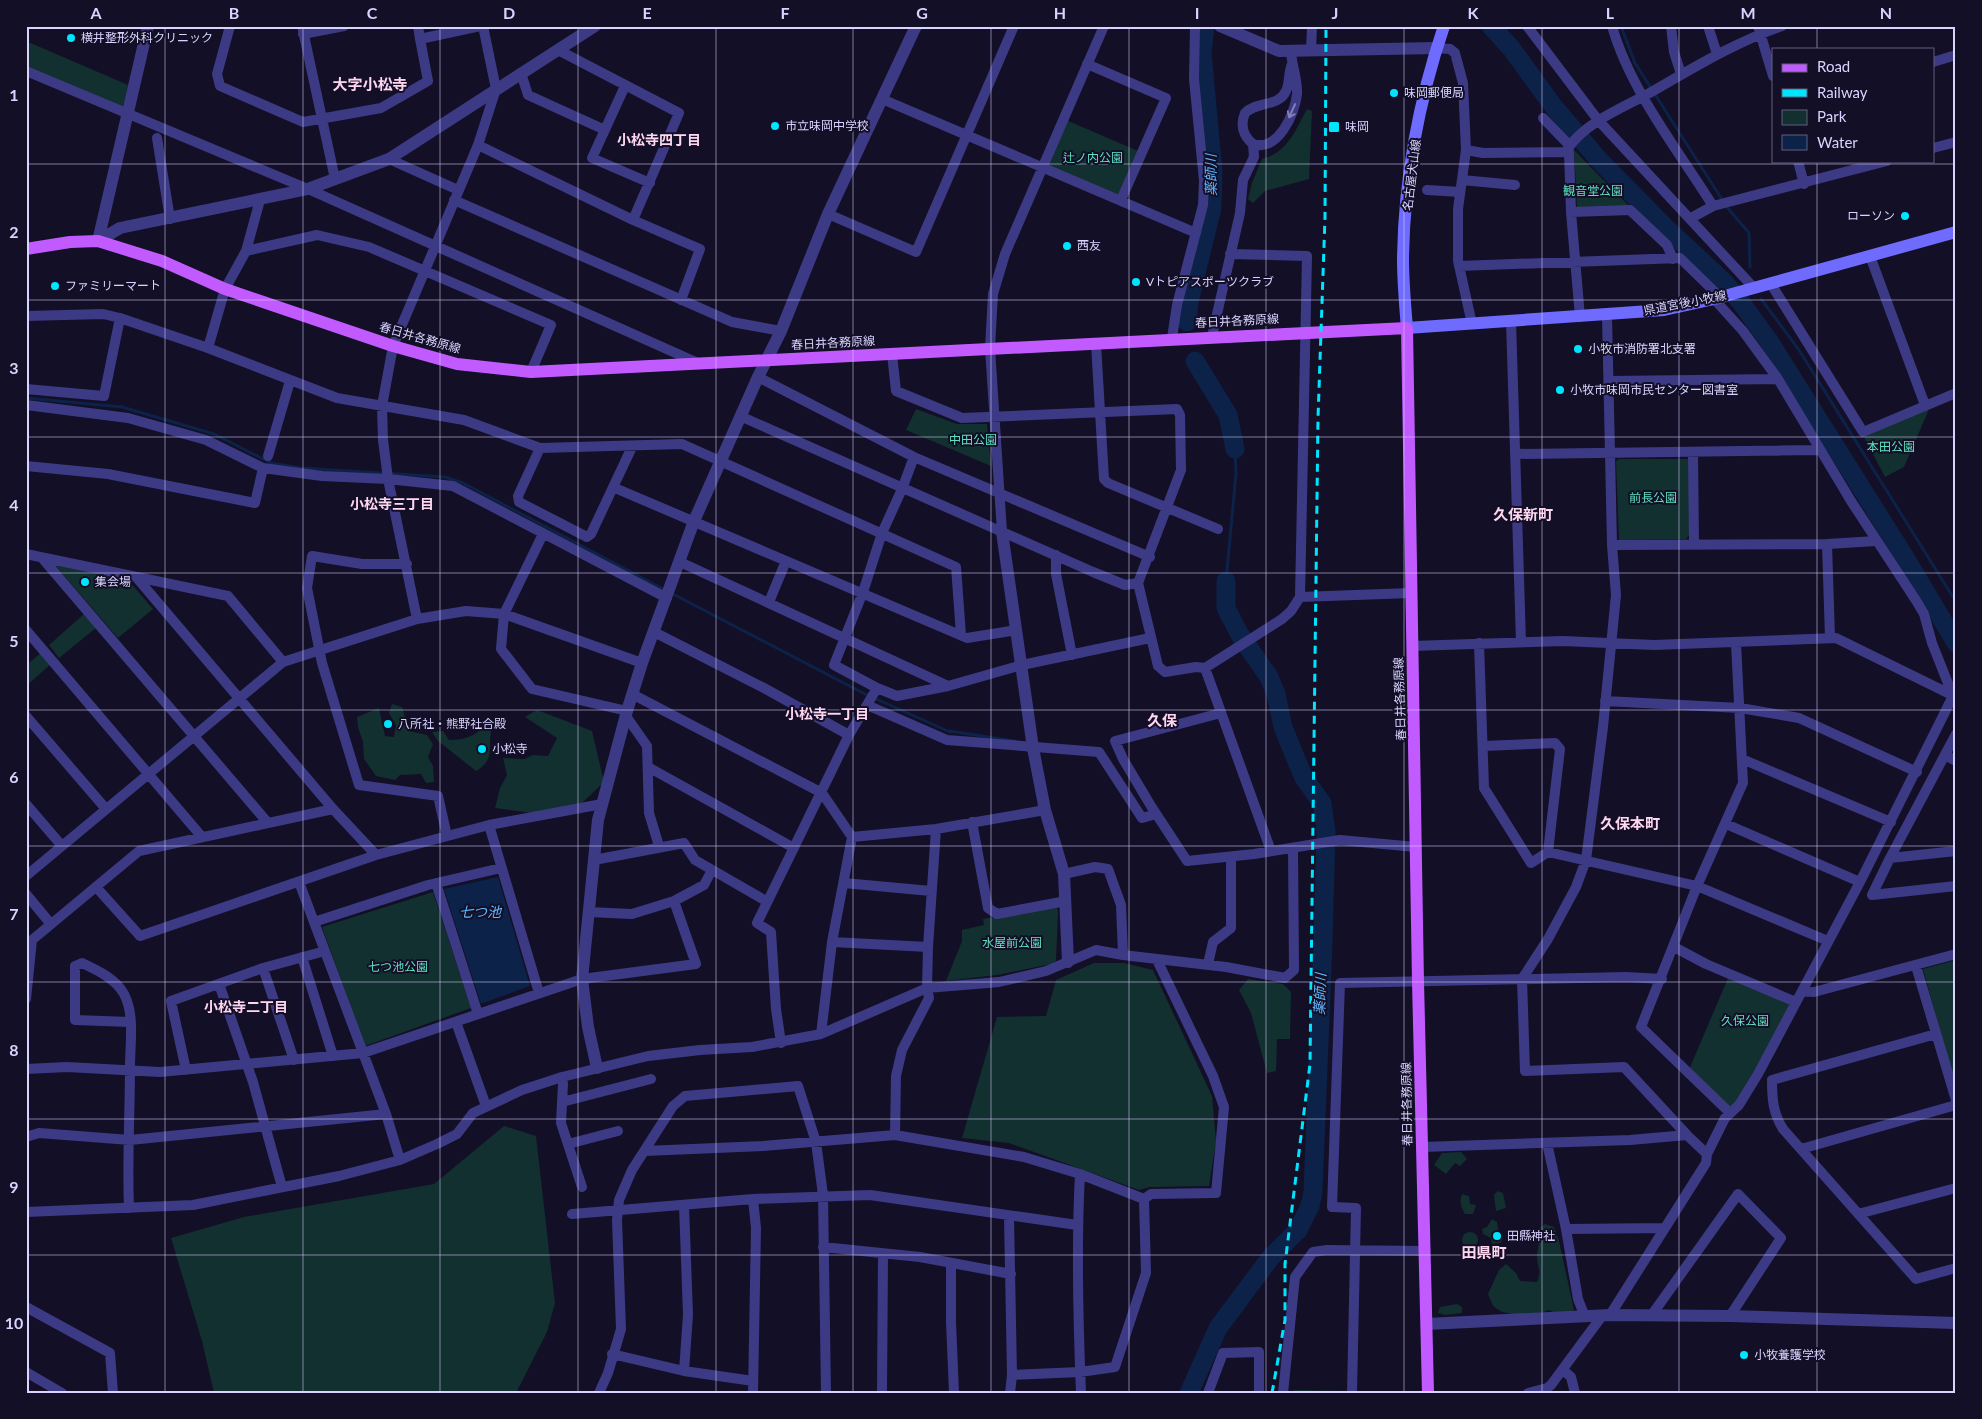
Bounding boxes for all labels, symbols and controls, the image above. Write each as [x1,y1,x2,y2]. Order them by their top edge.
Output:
text: A [89,3,102,22]
text: B [229,3,239,22]
text: C [367,3,378,22]
text: D [503,3,515,22]
text: E [642,3,652,22]
text: F [780,3,790,22]
text: G [916,3,928,22]
text: H [1054,3,1066,22]
text: I [1195,3,1199,22]
text: J [1332,3,1338,22]
text: K [1468,3,1480,22]
text: L [1606,3,1615,22]
text: M [1740,3,1756,22]
text: N [1880,3,1892,22]
place label: 横井整形外科クリニック [81,30,213,45]
marker: 横井整形外科クリニック [65,32,77,44]
legend [1772,48,1934,162]
text: Road [1817,57,1850,75]
district label: 大字小松寺 [332,75,408,93]
text: Railway [1817,83,1868,101]
text: 1 [9,85,19,104]
place label: 味岡郵便局 [1404,85,1464,100]
marker: 味岡郵便局 [1388,87,1400,99]
one-way arrow [1286,103,1296,118]
text: Park [1817,107,1847,125]
place label: 市立味岡中学校 [785,118,869,133]
place label: 味岡 [1345,119,1369,134]
marker: 市立味岡中学校 [769,120,781,132]
marker: 味岡 [1327,120,1341,134]
district label: 小松寺四丁目 [617,131,701,148]
text: Water [1817,133,1858,151]
street label: 名古屋犬山線 [1400,138,1423,212]
park label: 辻ノ内公園 [1063,150,1123,165]
water label: 薬師川 [1202,152,1219,196]
park label: 観音堂公園 [1563,183,1623,198]
place label: ローソン [1847,208,1895,223]
marker: ローソン [1899,210,1911,222]
text: 2 [9,222,19,241]
place label: 西友 [1077,238,1101,253]
marker: 西友 [1061,240,1073,252]
place label: Vトピアスポーツクラブ [1146,274,1274,289]
marker: Vトピアスポーツクラブ [1130,276,1142,288]
place label: ファミリーマート [65,278,161,293]
marker: ファミリーマート [49,280,61,292]
street label: 県道宮後小牧線 [1642,287,1728,318]
street label: 春日井各務原線 [1195,311,1279,330]
street label: 春日井各務原線 [378,319,463,356]
street label: 春日井各務原線 [791,333,875,352]
place label: 小牧市消防署北支署 [1588,341,1696,356]
marker: 小牧市消防署北支署 [1572,343,1584,355]
text: 3 [9,358,19,377]
place label: 小牧市味岡市民センター図書室 [1570,382,1738,397]
marker: 小牧市味岡市民センター図書室 [1554,384,1566,396]
park label: 中田公園 [949,432,997,447]
park label: 本田公園 [1867,439,1915,454]
park label: 前長公園 [1629,490,1677,505]
text: 4 [9,495,19,514]
district label: 小松寺三丁目 [350,495,434,512]
district label: 久保新町 [1493,505,1553,523]
place label: 集会場 [95,574,131,589]
marker: 集会場 [79,576,91,588]
text: 5 [9,631,19,650]
street label: 春日井各務原線 [1391,657,1408,741]
district label: 小松寺一丁目 [785,705,869,722]
district label: 久保 [1147,711,1178,729]
place label: 八所社・熊野社合殿 [398,716,506,731]
marker: 八所社・熊野社合殿 [382,718,394,730]
place label: 小松寺 [492,741,528,756]
marker: 小松寺 [476,743,488,755]
text: 6 [9,767,19,786]
district label: 久保本町 [1600,814,1660,832]
water label: 七つ池 [459,903,503,920]
text: 7 [9,904,19,923]
park label: 水屋前公園 [982,935,1042,950]
park label: 七つ池公園 [368,959,428,974]
water label: 薬師川 [1310,971,1329,1015]
district label: 小松寺二丁目 [204,998,288,1015]
park label: 久保公園 [1721,1013,1769,1028]
text: 8 [9,1040,19,1059]
street label: 春日井各務原線 [1398,1062,1415,1146]
text: 9 [9,1177,19,1196]
place label: 田縣神社 [1507,1228,1555,1243]
marker: 田縣神社 [1491,1230,1503,1242]
district label: 田県町 [1461,1243,1507,1261]
text: 10 [5,1313,23,1332]
place label: 小牧養護学校 [1754,1347,1826,1362]
marker: 小牧養護学校 [1738,1349,1750,1361]

